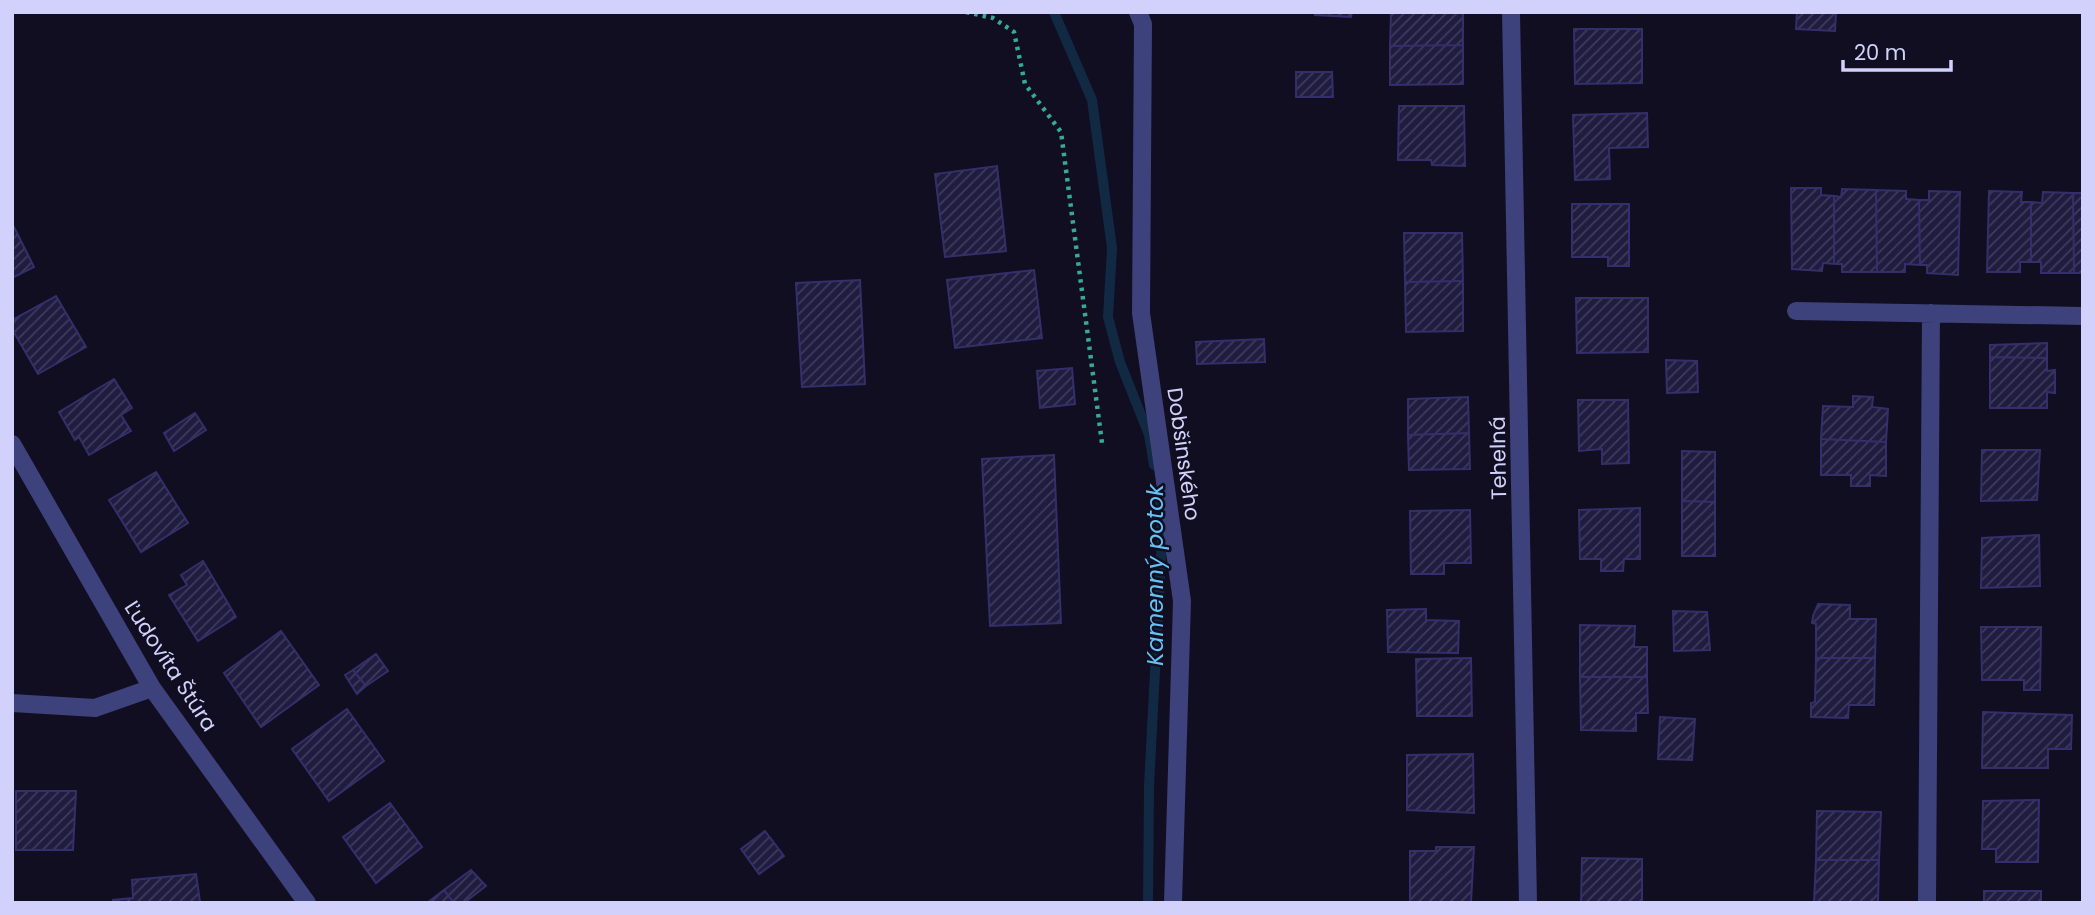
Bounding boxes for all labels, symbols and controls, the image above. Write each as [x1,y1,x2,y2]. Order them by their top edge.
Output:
scale bar [1843,28,1952,72]
text: 20 m [1854,38,1907,67]
street label: Dobšinského [1160,386,1208,522]
street label: Tehelná [1483,416,1513,500]
water label: Kamenný potok [1139,483,1171,666]
street label: Ľudovíta Štúra [118,595,224,737]

